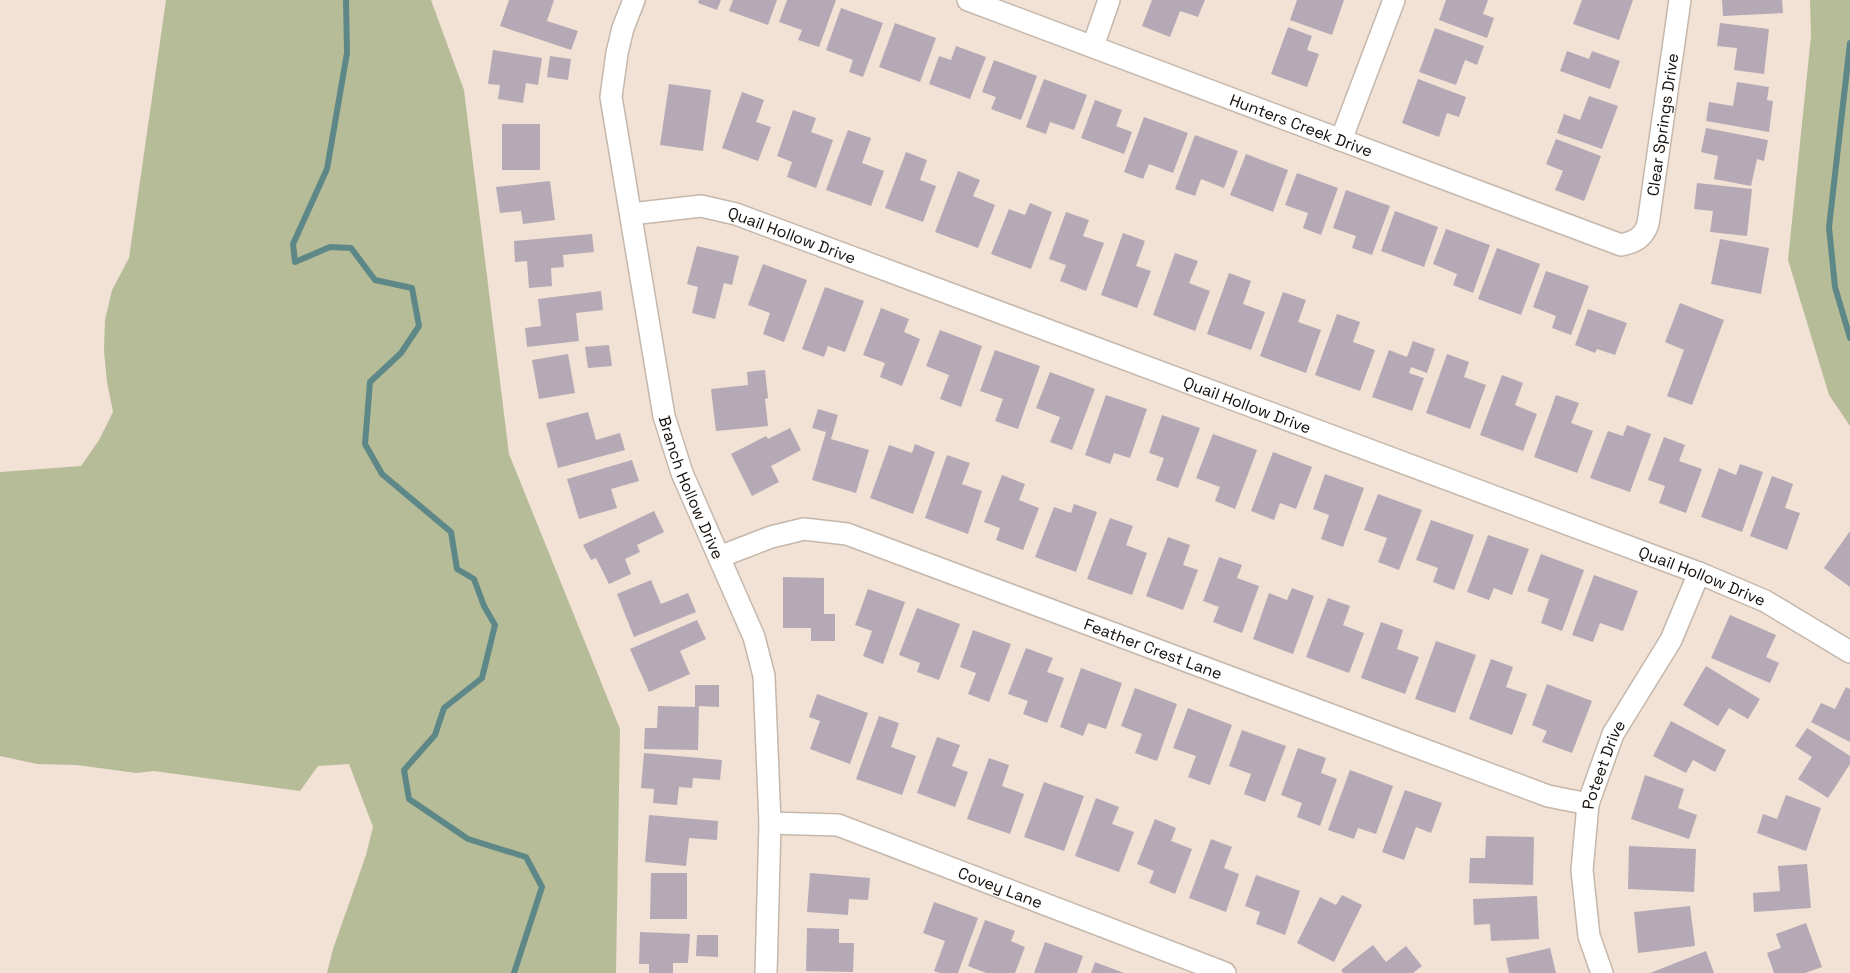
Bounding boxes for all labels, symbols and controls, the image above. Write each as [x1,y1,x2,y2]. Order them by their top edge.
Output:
street label: Clear Springs Drive [1642,52,1683,197]
street label: Hunters Creek Drive [1227,89,1376,161]
street label: Quail Hollow Drive [726,202,859,268]
street label: Quail Hollow Drive [1180,371,1314,438]
street label: Branch Hollow Drive [654,413,729,562]
street label: Quail Hollow Drive [1636,541,1769,611]
street label: Feather Crest Lane [1081,613,1225,684]
street label: Poteet Drive [1577,716,1630,810]
street label: Covey Lane [955,861,1046,913]

